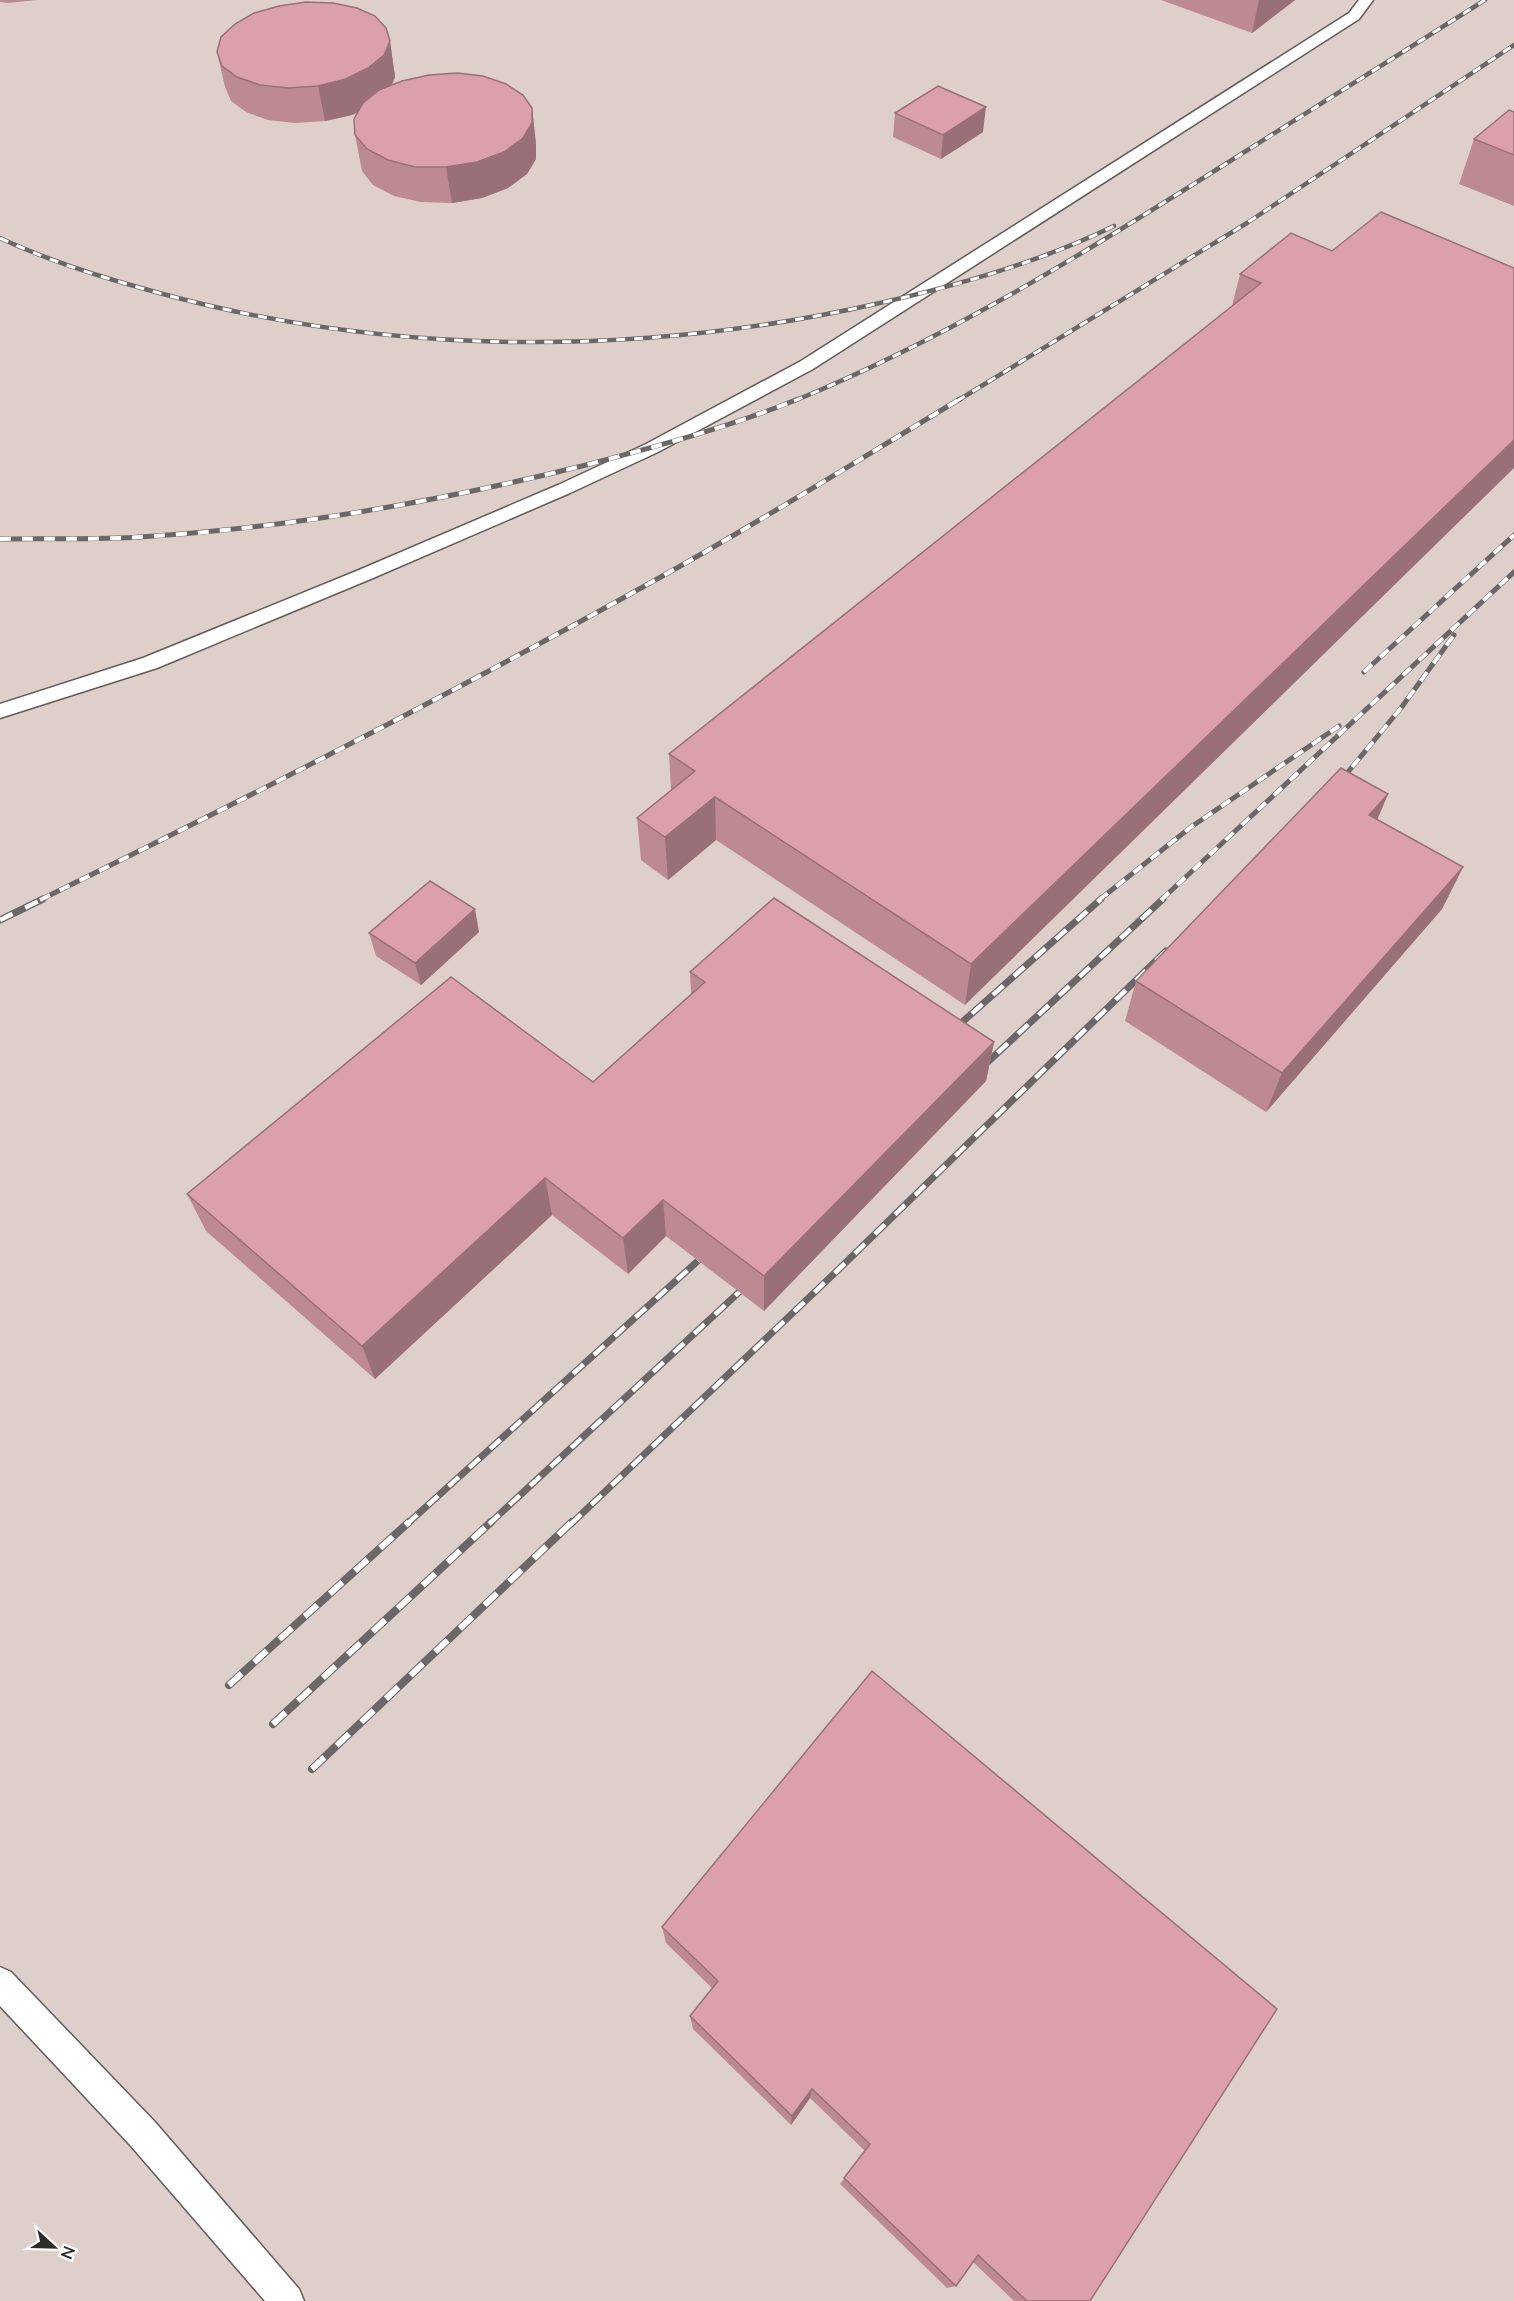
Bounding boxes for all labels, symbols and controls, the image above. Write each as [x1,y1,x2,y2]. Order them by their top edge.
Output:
north arrow [24,2217,84,2277]
text: N [57,2244,79,2262]

